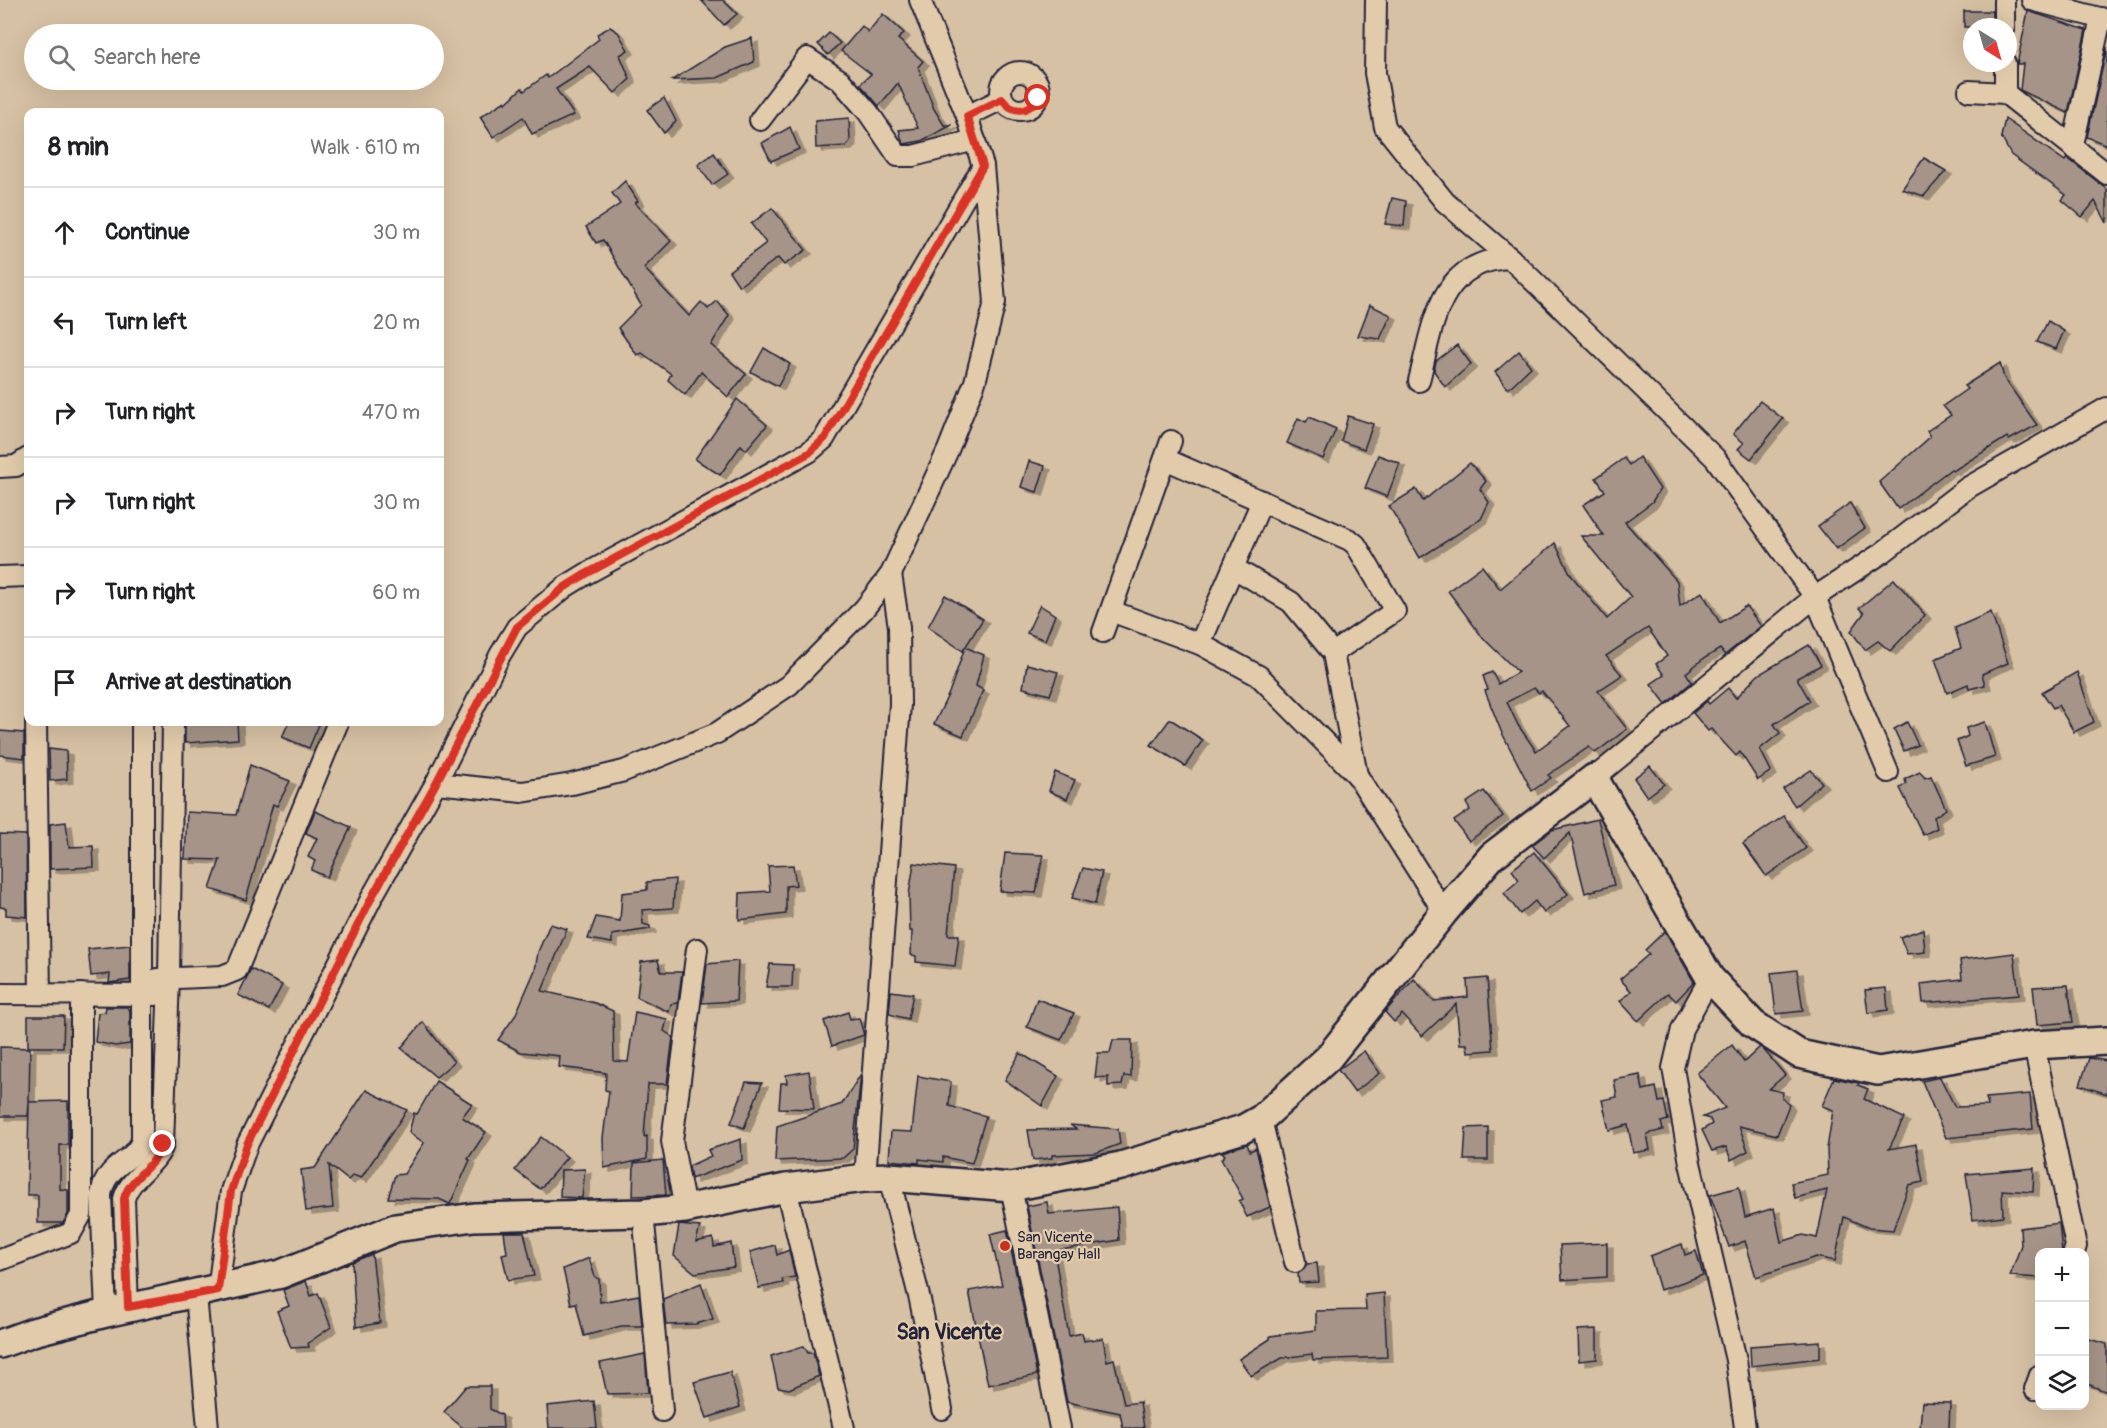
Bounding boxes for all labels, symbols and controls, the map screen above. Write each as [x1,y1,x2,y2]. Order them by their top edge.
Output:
north arrow [1963,18,2017,72]
search box [24,24,444,90]
icon: search [45,41,78,74]
text: Search here [93,43,200,71]
route start [1024,84,1050,110]
text: 8 min [48,131,109,163]
text: Walk · 610 m [310,135,420,160]
icon: ahead [48,216,81,249]
text: Continue [105,218,189,246]
text: 30 m [373,220,420,245]
icon: left [48,306,81,339]
text: Turn left [105,308,187,336]
text: 20 m [373,310,420,335]
icon: right [48,396,81,429]
text: Turn right [105,398,195,426]
text: 470 m [362,400,420,425]
icon: right [48,486,81,519]
text: Turn right [105,488,195,516]
text: 30 m [373,490,420,515]
icon: right [48,576,81,609]
text: Turn right [105,578,195,606]
text: 60 m [373,580,420,605]
icon: arrive [48,666,81,699]
text: Arrive at destination [105,668,291,696]
route end [149,1130,175,1156]
place label: San Vicente Barangay Hall [1017,1228,1101,1264]
marker: San Vicente Barangay Hall [998,1239,1012,1253]
map controls [2035,1248,2089,1410]
button: + [2035,1248,2089,1302]
button: − [2035,1302,2089,1356]
district label: San Vicente [896,1319,1002,1346]
button: layers [2035,1356,2089,1410]

